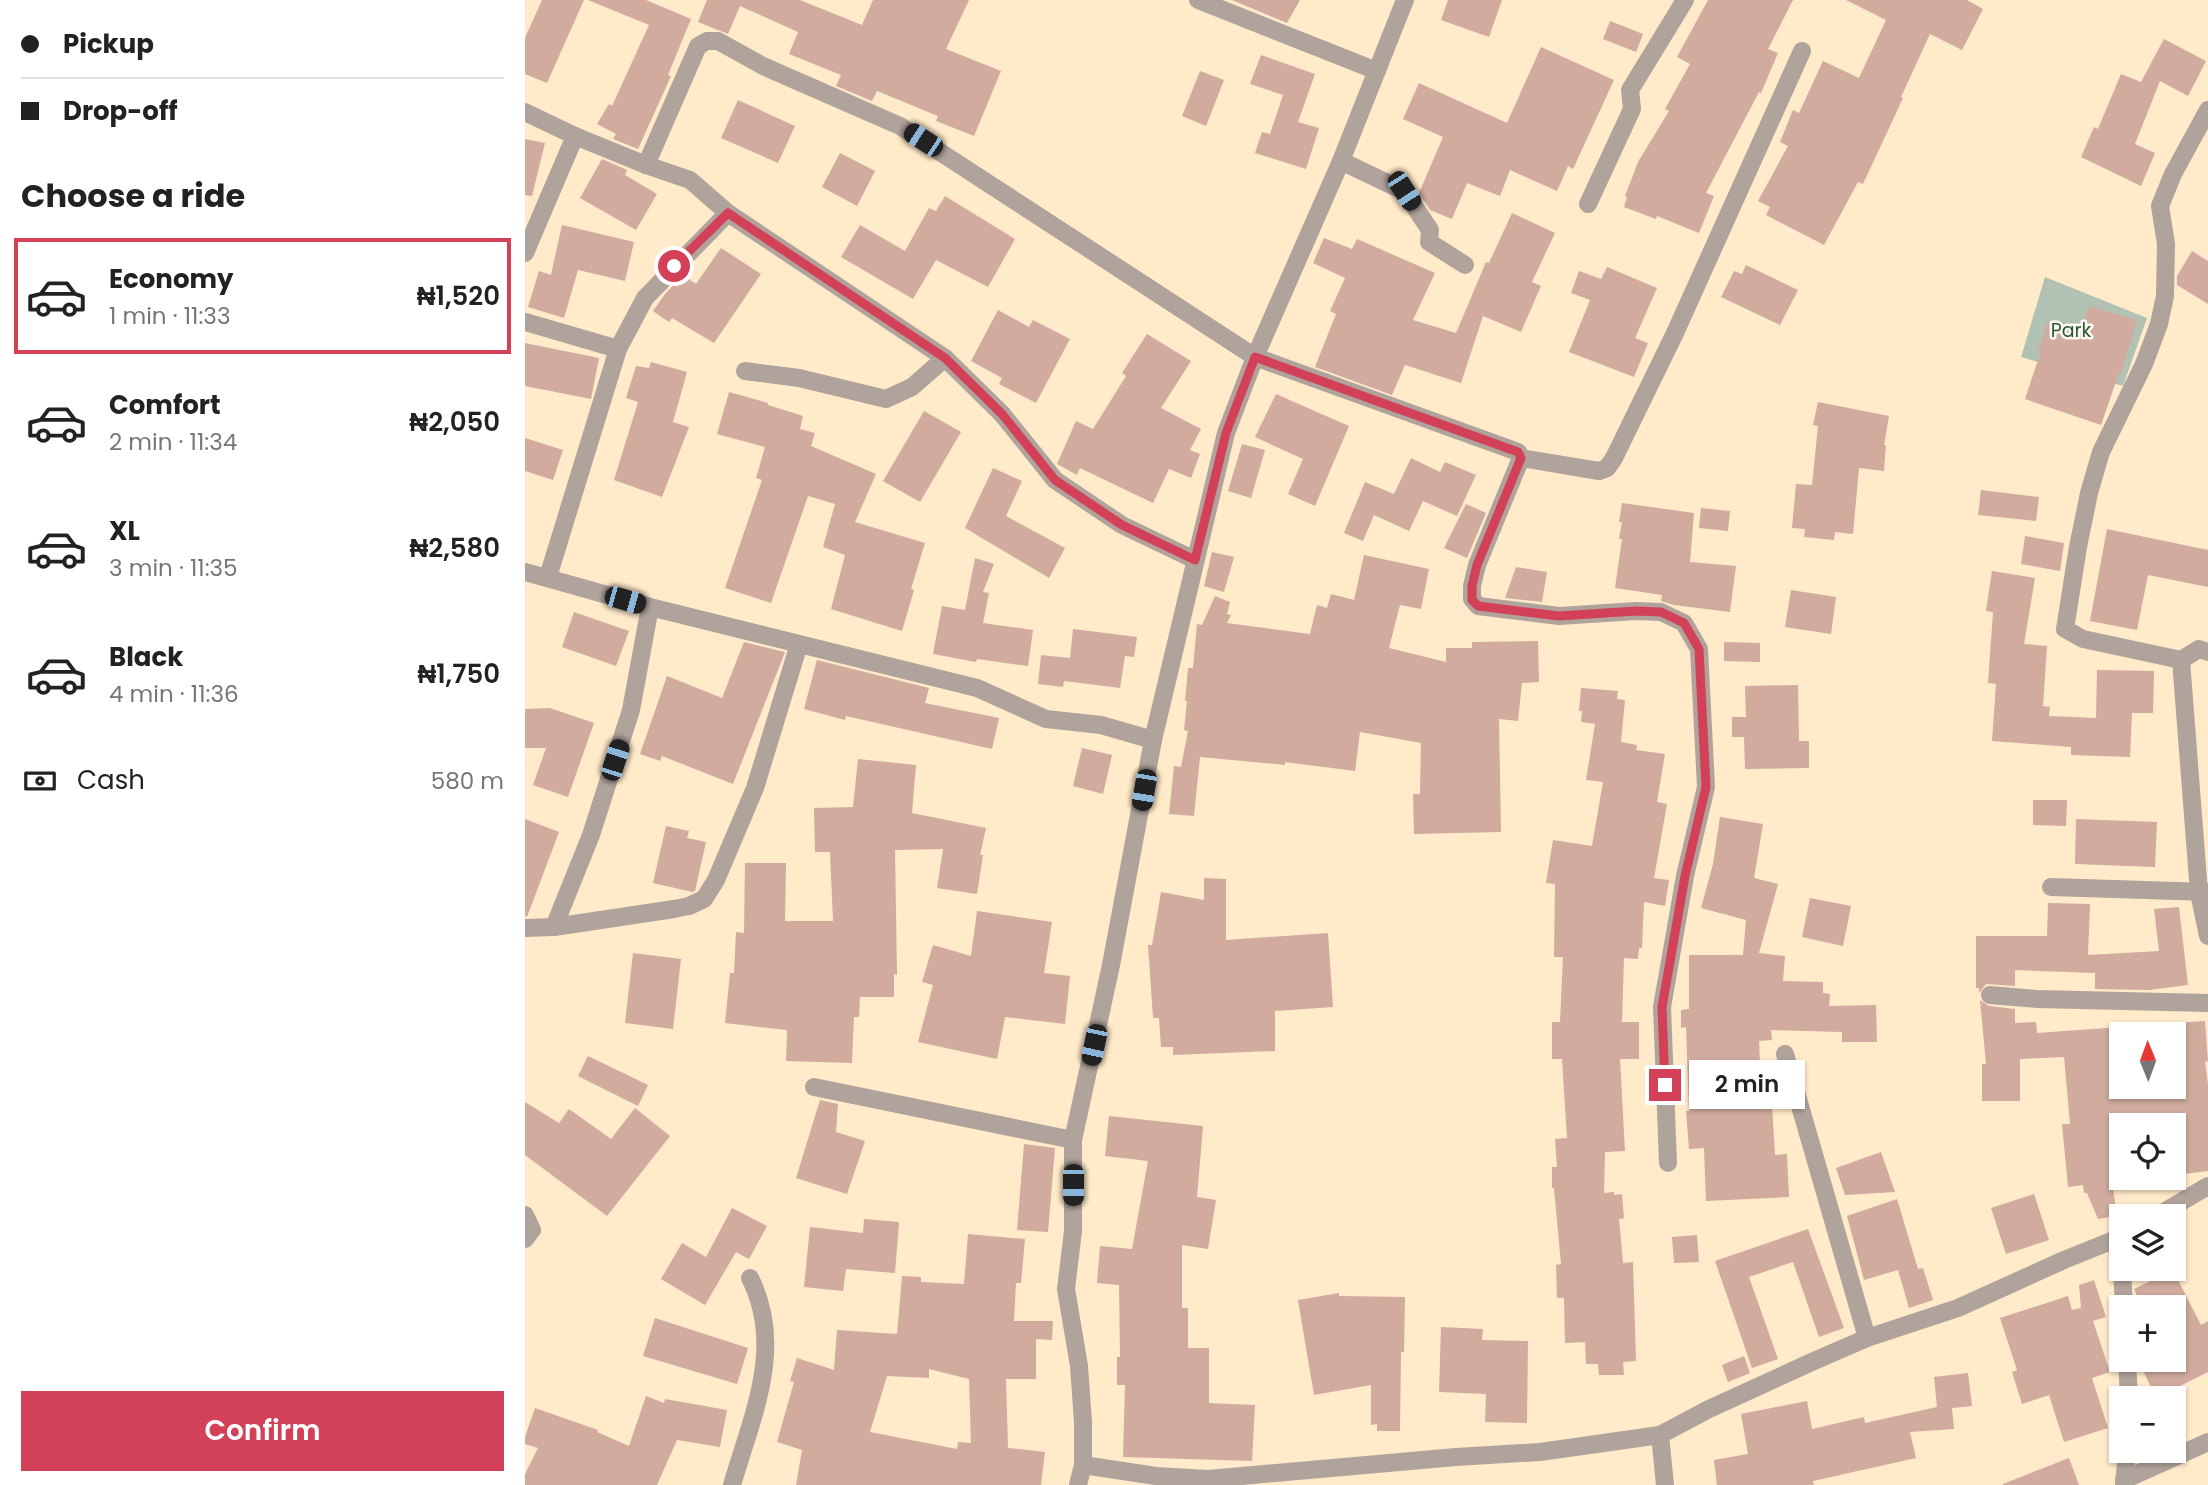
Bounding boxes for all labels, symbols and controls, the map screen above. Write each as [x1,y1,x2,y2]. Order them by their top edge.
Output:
text: Pickup [63,26,154,62]
text: Drop-off [63,93,178,129]
car [900,120,947,160]
car [1384,168,1425,214]
text: Choose a ride [21,173,245,218]
route start [658,250,690,282]
text: Economy [109,261,233,297]
icon: car [25,265,88,328]
text: ₦1,520 [417,278,500,314]
text: 1 min · 11:33 [109,300,230,332]
park label: Park [2051,317,2092,344]
text: Comfort [109,387,221,423]
icon: car [25,391,88,454]
text: ₦2,050 [409,404,500,440]
text: 2 min · 11:34 [109,426,237,458]
text: XL [109,513,140,549]
icon: car [25,517,88,580]
text: ₦2,580 [409,530,500,566]
text: 3 min · 11:35 [109,552,238,584]
car [602,584,649,616]
text: Black [109,639,183,675]
icon: car [25,643,88,706]
text: ₦1,750 [417,656,500,692]
text: 4 min · 11:36 [109,678,239,710]
car [599,737,632,783]
icon: cash [21,762,59,800]
text: Cash [77,762,145,798]
text: 580 m [431,765,504,797]
car [1131,767,1158,813]
car [1080,1022,1109,1068]
north arrow [2109,1022,2186,1099]
map controls [2109,1022,2186,1463]
callout: 2 min [1689,1060,1805,1110]
text: 2 min [1715,1068,1779,1100]
route end [1649,1069,1681,1101]
button: locate [2109,1113,2186,1190]
car [1063,1164,1084,1206]
button: layers [2109,1204,2186,1281]
button: + [2109,1295,2186,1372]
button: − [2109,1386,2186,1463]
button: Confirm [21,1391,504,1471]

